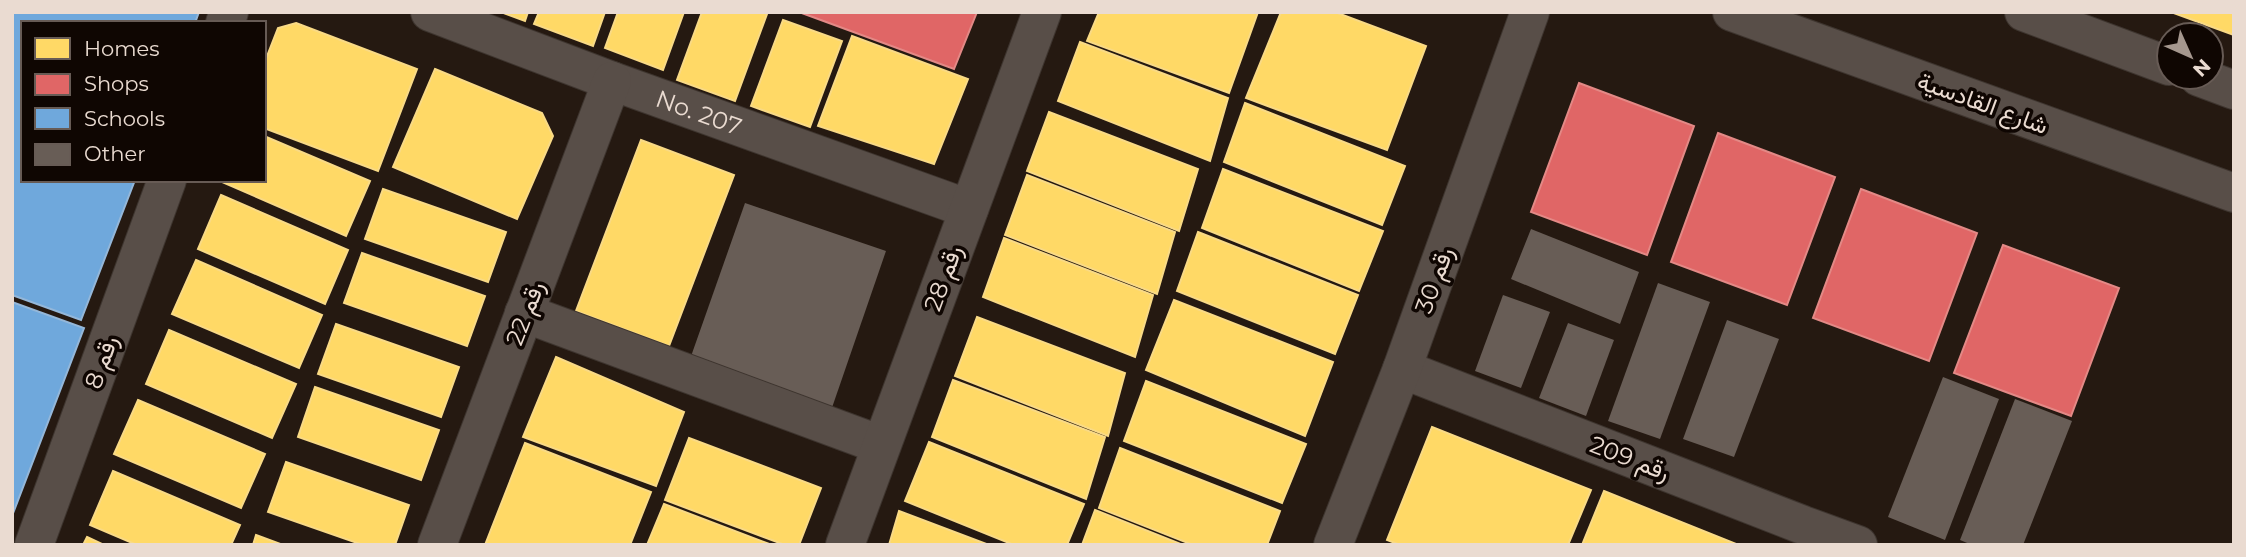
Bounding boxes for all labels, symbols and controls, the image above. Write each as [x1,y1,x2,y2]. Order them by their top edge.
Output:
legend [21,21,266,182]
north arrow [2155,21,2225,91]
text: Homes [84,36,159,61]
text: N [2188,54,2215,81]
street label: شارع القادسية [1913,66,2052,142]
text: Shops [84,71,149,96]
street label: No. 207 [652,83,746,141]
text: Schools [84,106,165,131]
text: Other [84,141,146,166]
street label: رقم 28 [918,241,970,316]
street label: رقم 30 [1409,243,1461,318]
street label: رقم 22 [500,277,552,350]
street label: رقم 8 [78,332,126,393]
street label: رقم 209 [1585,430,1674,488]

